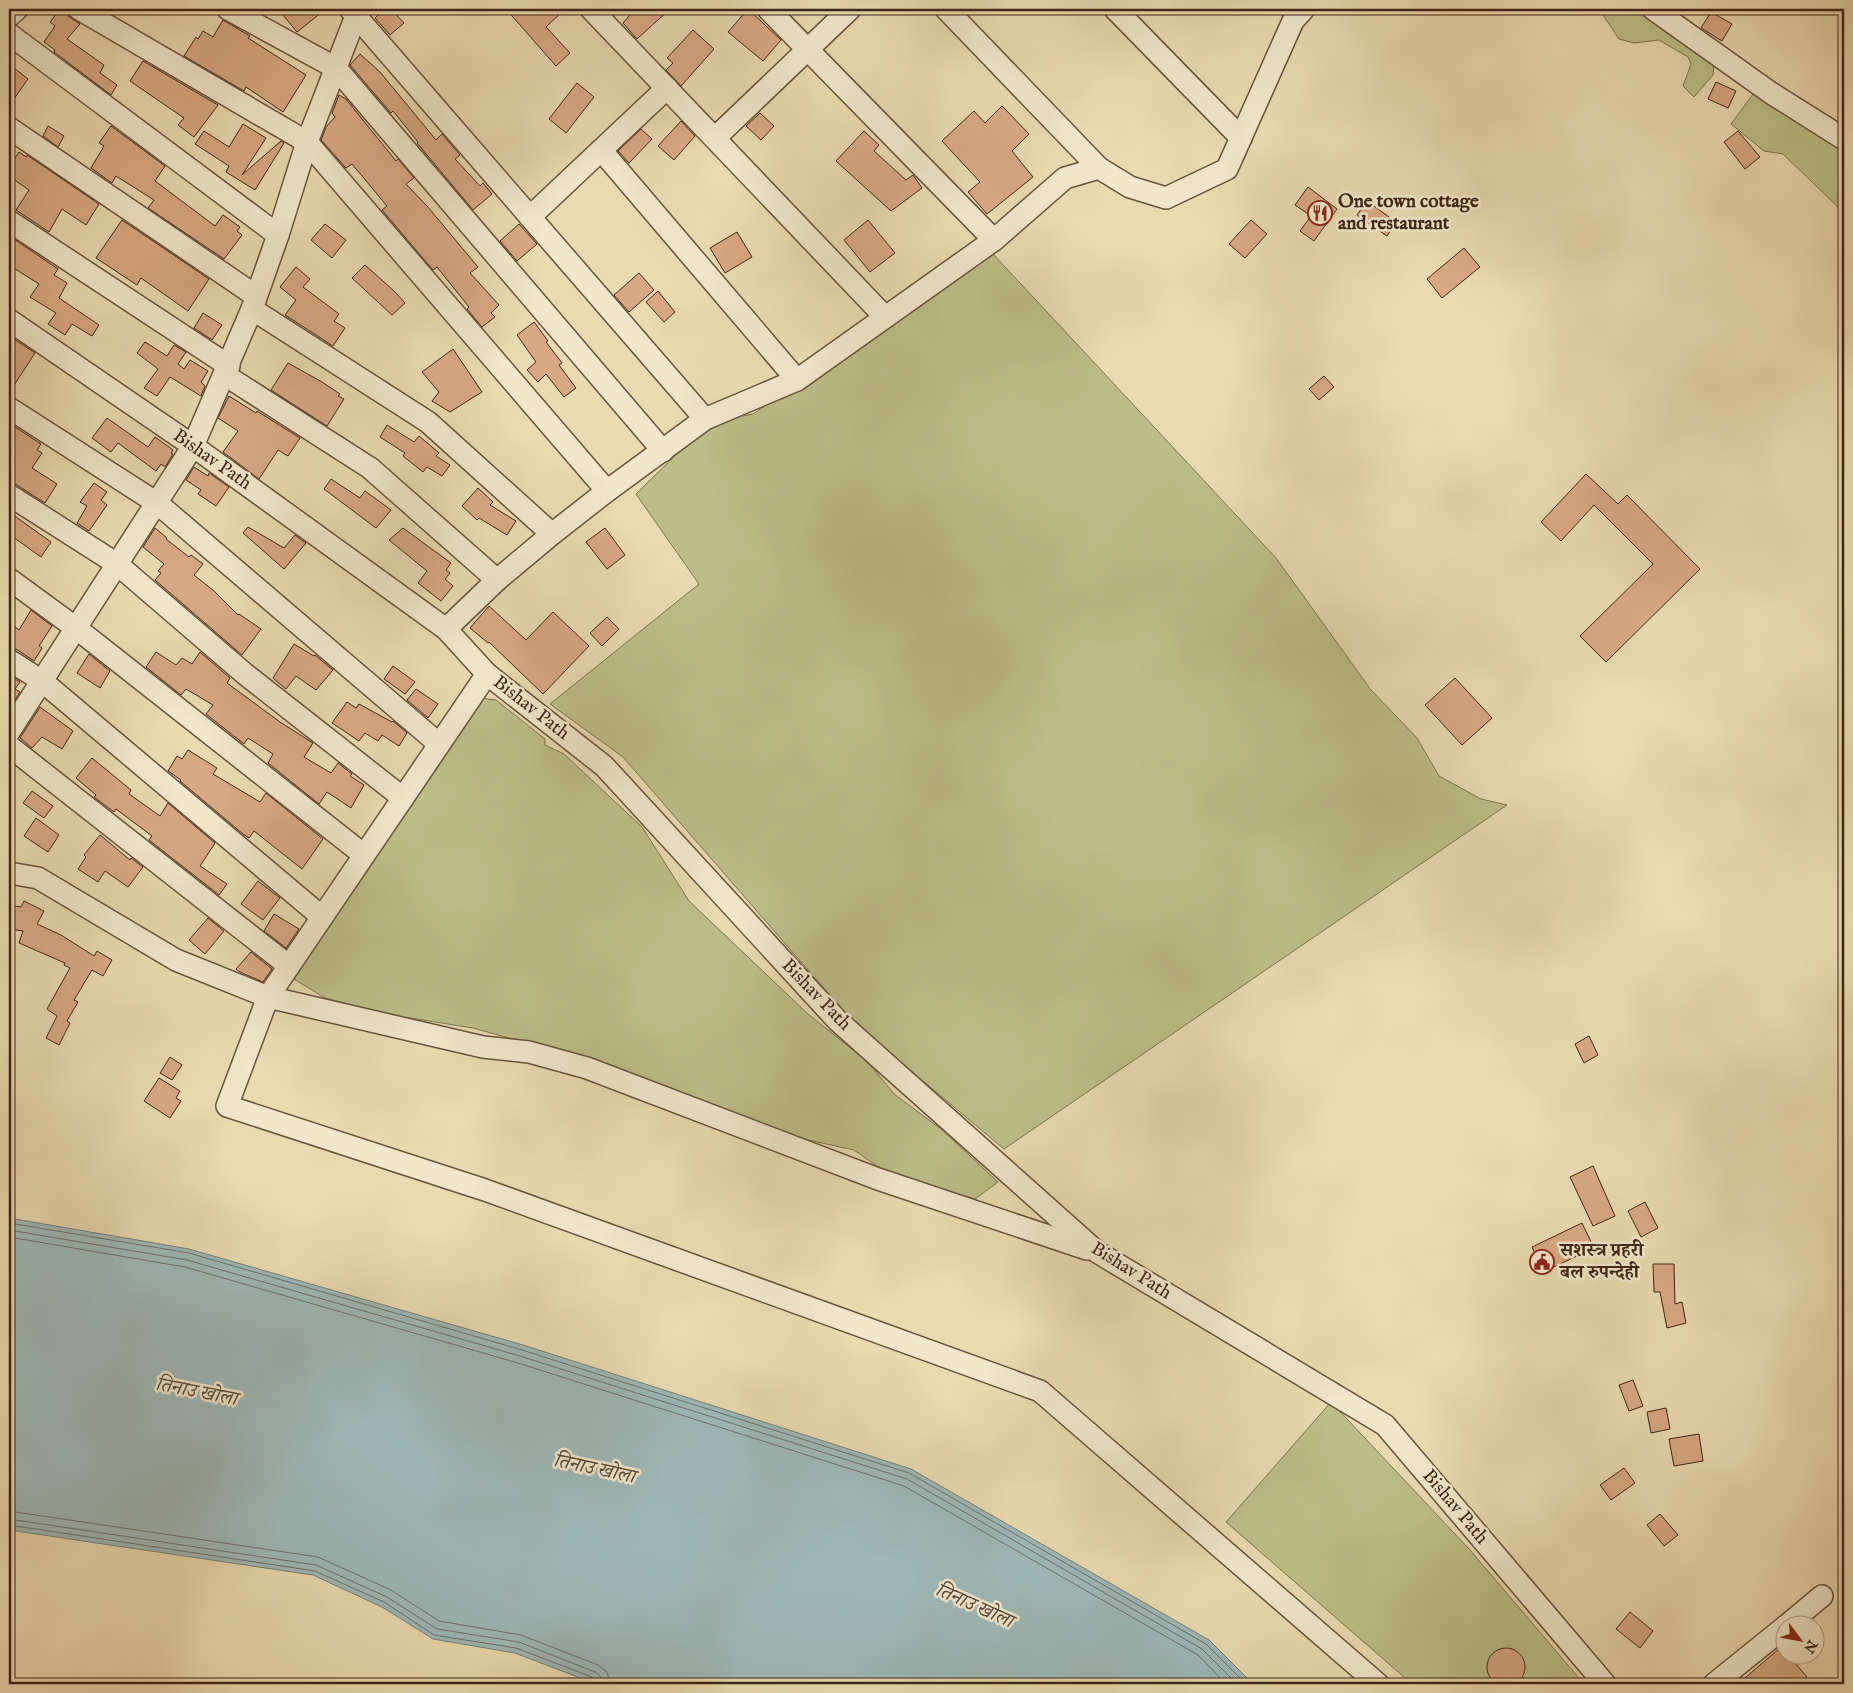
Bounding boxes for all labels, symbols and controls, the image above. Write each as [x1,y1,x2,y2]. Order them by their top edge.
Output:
place label: One town cottage and restaurant [1338,190,1479,236]
restaurant icon: One town cottage and restaurant [1307,200,1333,226]
street label: Bishav Path [168,424,256,496]
street label: Bishav Path [488,671,574,745]
street label: Bishav Path [776,954,856,1036]
street label: Bishav Path [1086,1237,1176,1305]
place label: सशस्त्र प्रहरी बल रुपन्देही [1558,1238,1645,1285]
public building icon: सशस्त्र प्रहरी बल रुपन्देही [1529,1249,1555,1275]
water label: तिनाउ खोला [153,1372,243,1413]
water label: तिनाउ खोला [551,1448,641,1491]
street label: Bishav Path [1417,1465,1493,1549]
water label: तिनाउ खोला [931,1578,1021,1636]
north arrow [1776,1616,1826,1666]
text: N [1799,1636,1822,1656]

